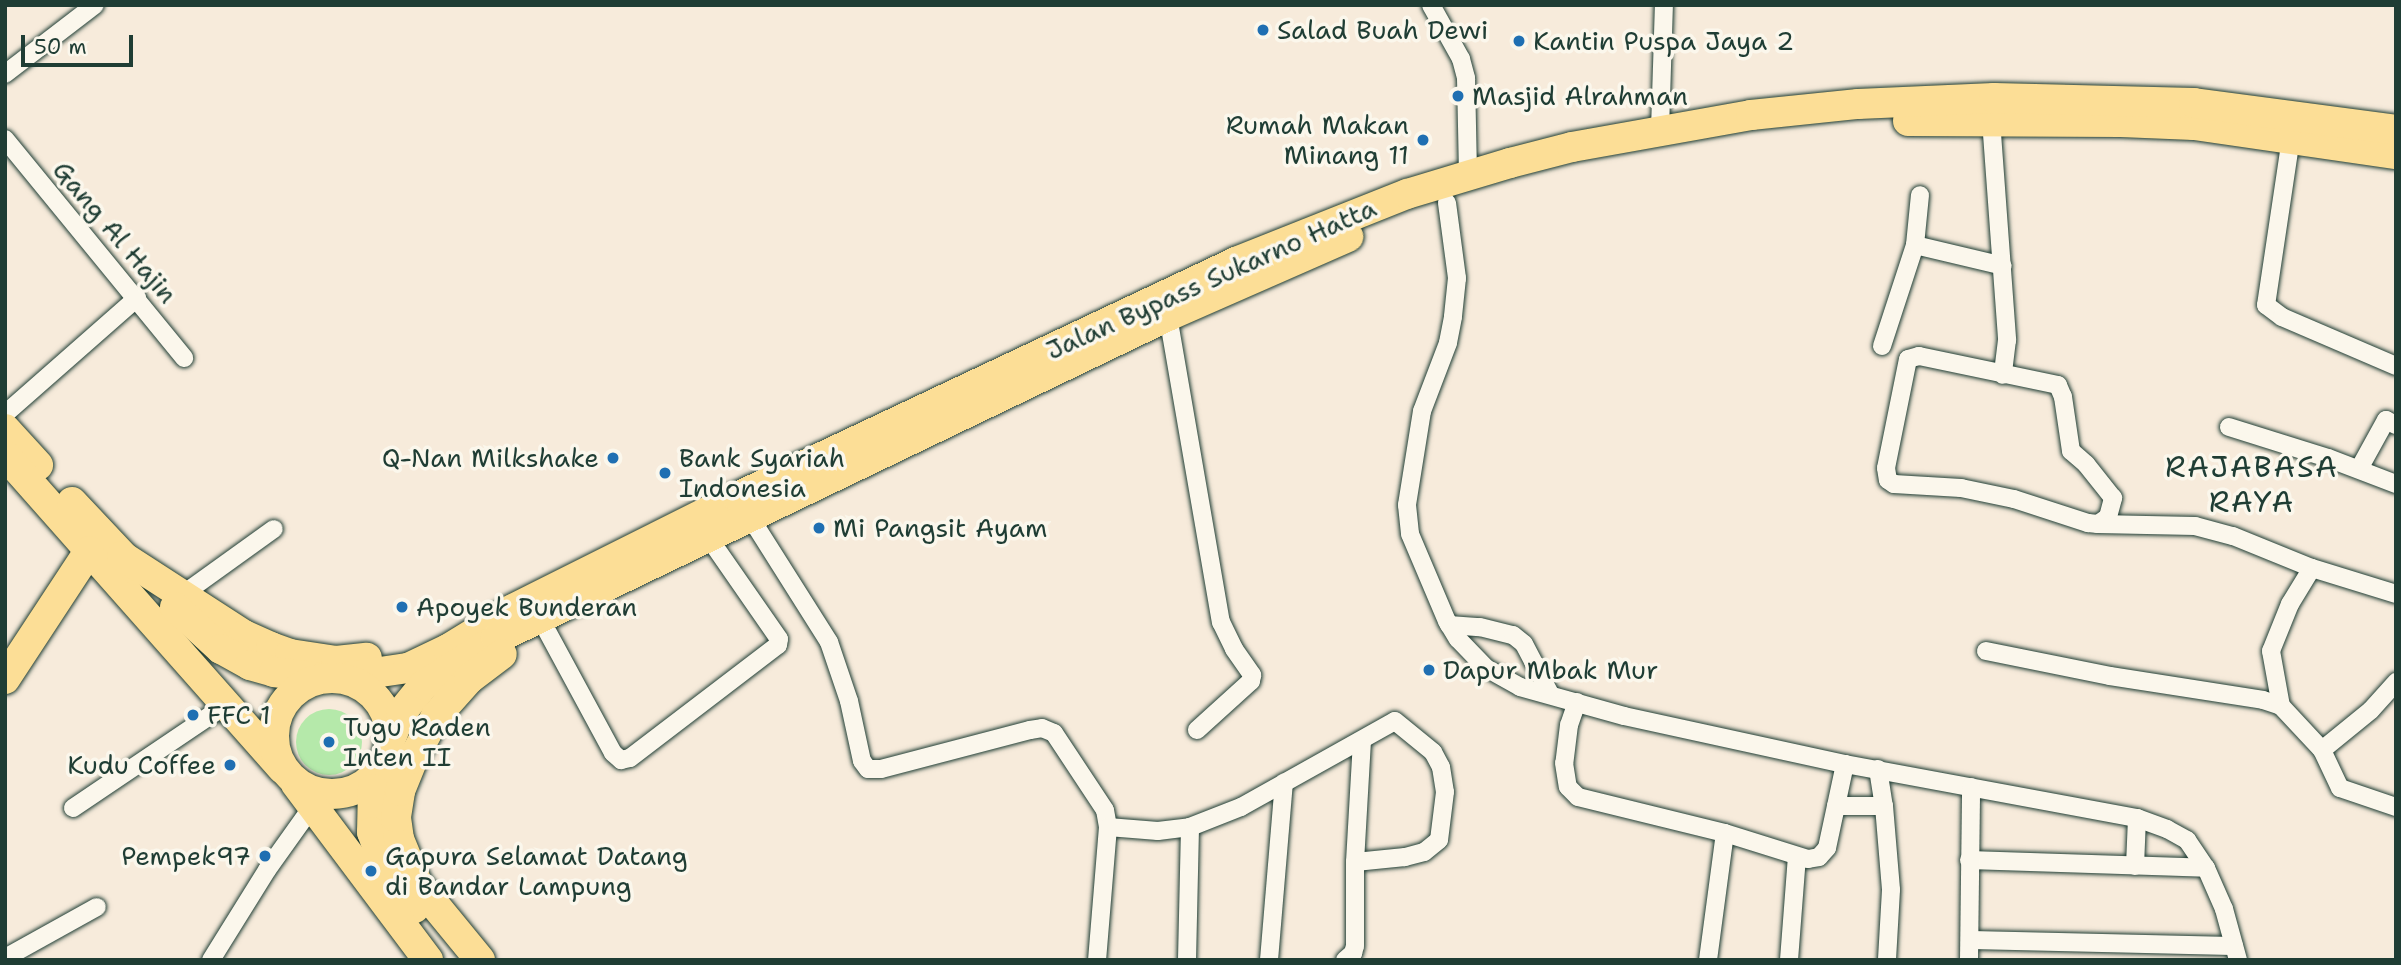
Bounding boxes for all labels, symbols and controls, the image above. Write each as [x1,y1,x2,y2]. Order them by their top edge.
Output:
place label: Salad Buah Dewi [1277,14,1488,46]
scale bar [24,21,136,65]
marker: Salad Buah Dewi [1255,22,1271,38]
place label: Kantin Puspa Jaya 2 [1533,25,1794,57]
text: 50 m [34,33,87,61]
marker: Kantin Puspa Jaya 2 [1511,33,1527,49]
place label: Masjid Alrahman [1472,80,1688,112]
marker: Masjid Alrahman [1450,88,1466,104]
place label: Rumah Makan Minang 11 [1226,109,1409,170]
marker: Rumah Makan Minang 11 [1415,132,1431,148]
street label: Gang Al Hajin [46,154,184,310]
street label: Jalan Bypass Sukarno Hatta [1041,192,1381,366]
place label: Q-Nan Milkshake [382,442,599,474]
place label: Bank Syariah Indonesia [679,442,845,504]
district label: RAJABASA RAYA [2166,449,2338,520]
marker: Q-Nan Milkshake [605,450,621,466]
marker: Bank Syariah Indonesia [657,465,673,481]
place label: Mi Pangsit Ayam [833,512,1047,544]
marker: Mi Pangsit Ayam [811,520,827,536]
place label: Apoyek Bunderan [416,591,637,623]
marker: Apoyek Bunderan [394,599,410,615]
place label: Dapur Mbak Mur [1443,654,1658,686]
marker: Dapur Mbak Mur [1421,662,1437,678]
place label: FFC 1 [207,699,271,731]
marker: FFC 1 [185,707,201,723]
place label: Tugu Raden Inten II [343,711,491,772]
marker: Tugu Raden Inten II [321,734,337,750]
place label: Kudu Coffee [67,749,216,781]
marker: Kudu Coffee [222,757,238,773]
place label: Pempek97 [121,840,251,872]
place label: Gapura Selamat Datang di Bandar Lampung [385,840,688,902]
marker: Pempek97 [257,848,273,864]
marker: Gapura Selamat Datang di Bandar Lampung [363,863,379,879]

